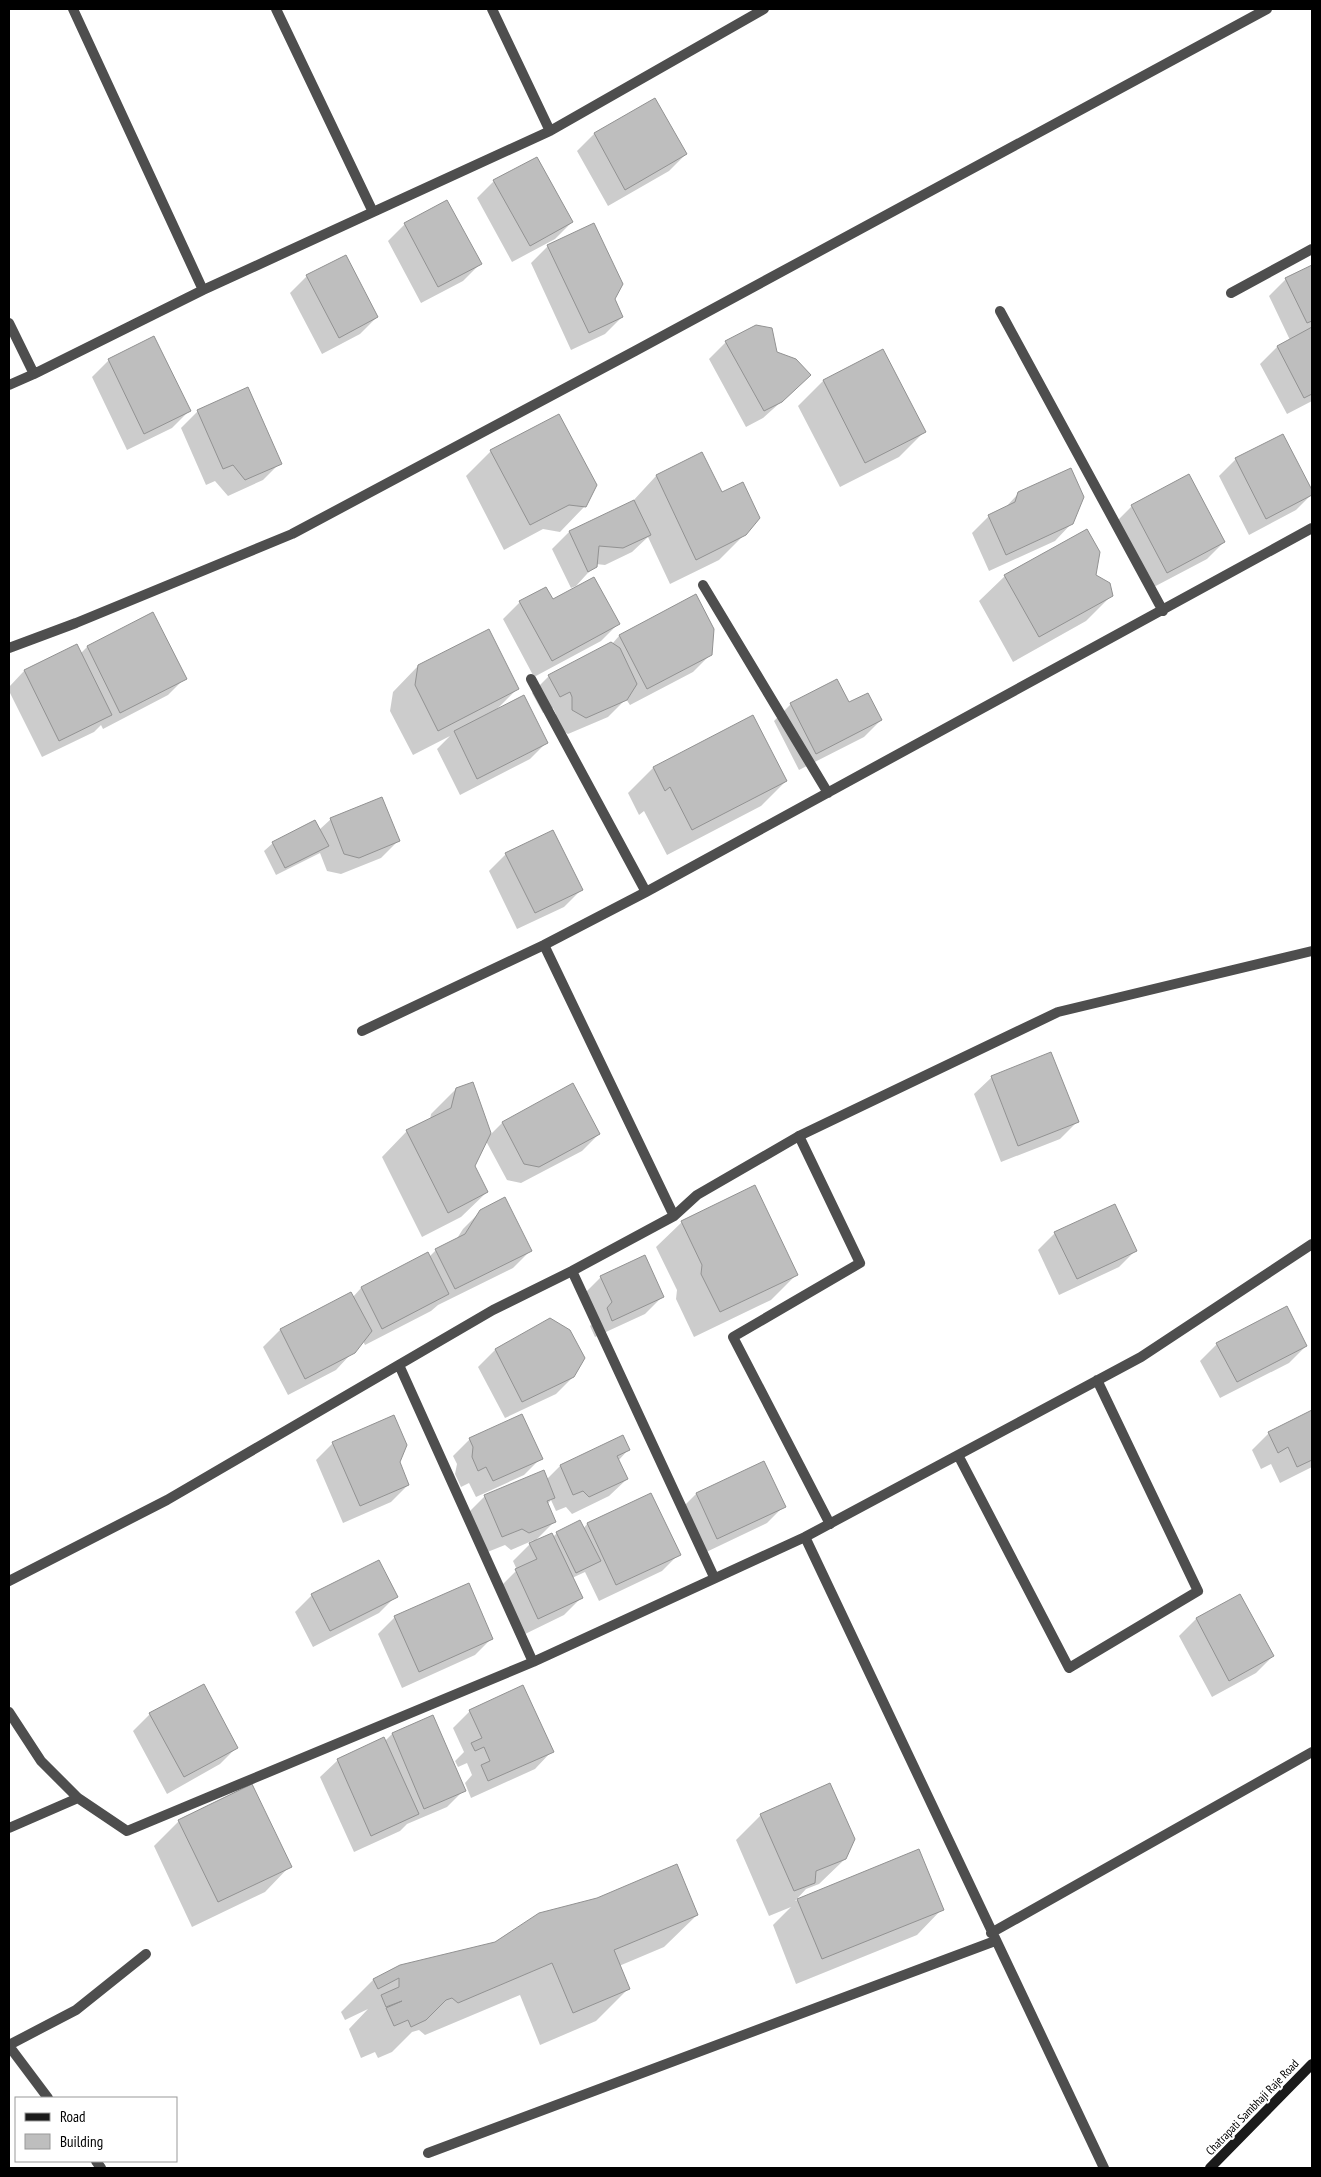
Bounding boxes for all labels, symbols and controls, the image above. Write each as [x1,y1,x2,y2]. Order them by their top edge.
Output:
street label: Chatrapati Sambhaji Raje Road [1202,2056,1302,2158]
legend [15,2097,178,2162]
text: Road [60,2107,86,2126]
text: Building [60,2132,103,2151]

